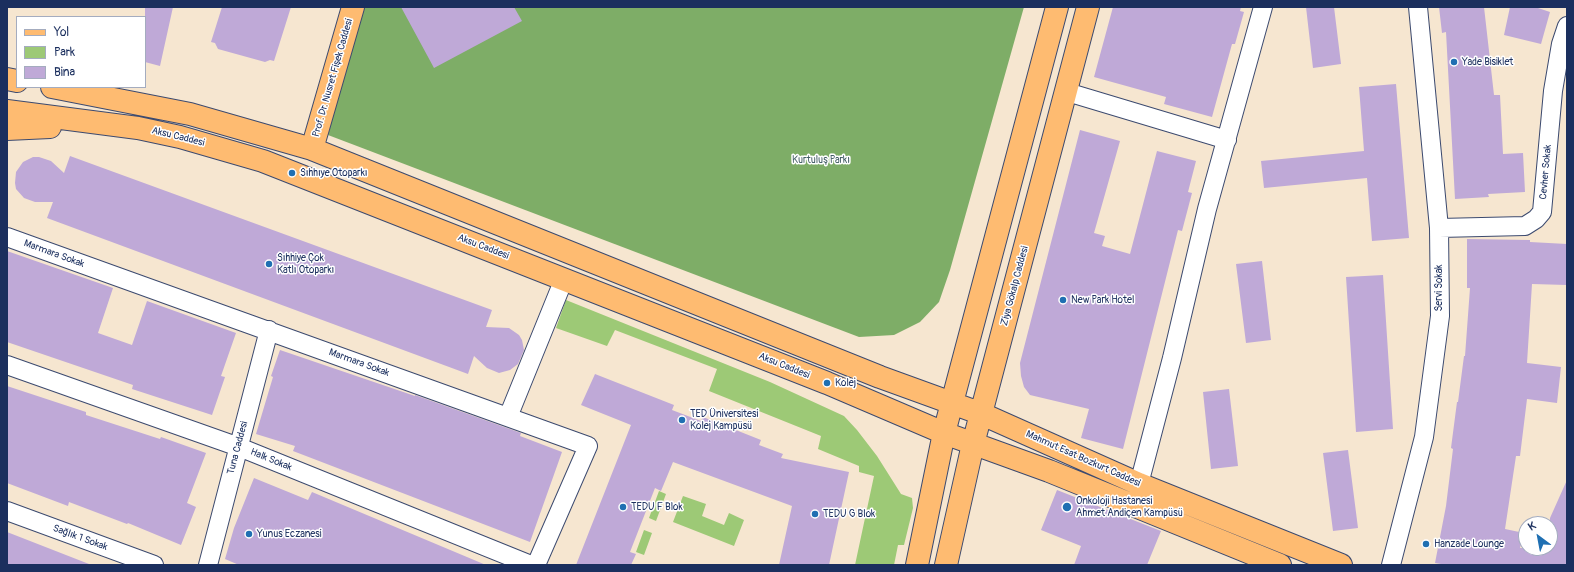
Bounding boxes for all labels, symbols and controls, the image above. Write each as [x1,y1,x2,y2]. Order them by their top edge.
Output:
legend [16,16,146,88]
street label: Prof. Dr. Nusret Fişek Caddesi [310,18,356,138]
text: Yol [54,25,69,40]
text: Park [54,45,75,60]
place label: Yade Bisiklet [1462,56,1513,68]
marker: Yade Bisiklet [1449,57,1459,67]
text: Bina [54,65,75,80]
street label: Aksu Caddesi [150,125,206,149]
street label: Cevher Sokak [1538,144,1554,200]
park label: Kurtuluş Parkı [792,154,850,166]
place label: Sıhhıye Otoparkı [300,167,368,179]
marker: Sıhhıye Otoparkı [287,168,297,178]
street label: Aksu Caddesi [456,232,510,262]
street label: Marmara Sokak [22,237,86,271]
street label: Ziya Gökalp Caddesi [999,245,1031,327]
place label: Sıhhiye Çok Katlı Otoparkı [277,252,334,276]
marker: Sıhhiye Çok Katlı Otoparkı [264,259,274,269]
street label: Servi Sokak [1433,265,1445,311]
place label: New Park Hotel [1071,294,1134,306]
marker: New Park Hotel [1058,295,1068,305]
street label: Marmara Sokak [327,346,391,380]
street label: Aksu Caddesi [757,350,811,382]
place label: Kolej [835,377,856,389]
marker: Kolej [822,378,832,388]
place label: TED Üniversitesi Kolej Kampüsü [690,408,758,432]
marker: TED Üniversitesi Kolej Kampüsü [677,415,687,425]
street label: Tuna Caddesi [225,420,251,476]
street label: Mahmut Esat Bozkurt Caddesi [1024,428,1142,490]
street label: Halk Sokak [248,446,294,474]
place label: Onkoloji Hastanesi Ahmet Andiçen Kampüsü [1076,495,1183,518]
place label: TEDU F Blok [631,501,683,513]
marker: Onkoloji Hastanesi Ahmet Andiçen Kampüsü [1061,501,1073,513]
marker: TEDU F Blok [618,502,628,512]
place label: TEDU G Blok [823,508,875,520]
marker: TEDU G Blok [810,509,820,519]
north arrow [1518,516,1558,556]
text: K [1526,519,1538,534]
street label: Sağlık 1 Sokak [51,523,109,553]
place label: Yunus Eczanesi [257,528,322,540]
marker: Yunus Eczanesi [244,529,254,539]
place label: Hanzade Lounge [1434,538,1504,550]
marker: Hanzade Lounge [1421,539,1431,549]

